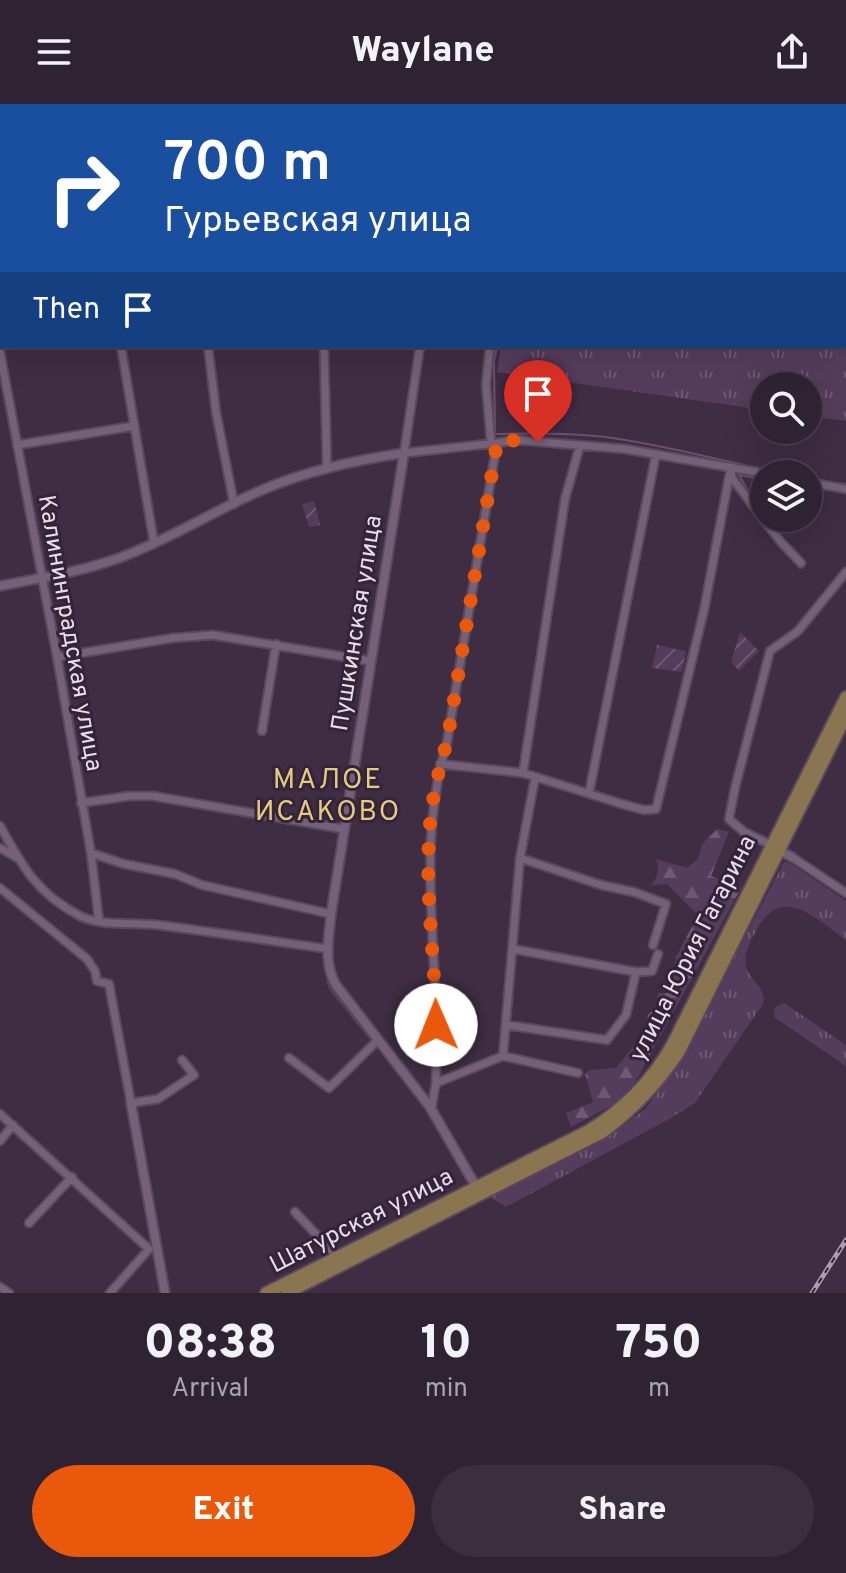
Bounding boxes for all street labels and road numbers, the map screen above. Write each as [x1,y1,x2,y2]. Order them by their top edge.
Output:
street label: Калининградская улица [30,493,108,774]
street label: Пушкинская улица [326,513,390,733]
street label: улица Юрия Гагарина [624,831,764,1067]
street label: Шатурская улица [265,1163,459,1281]

